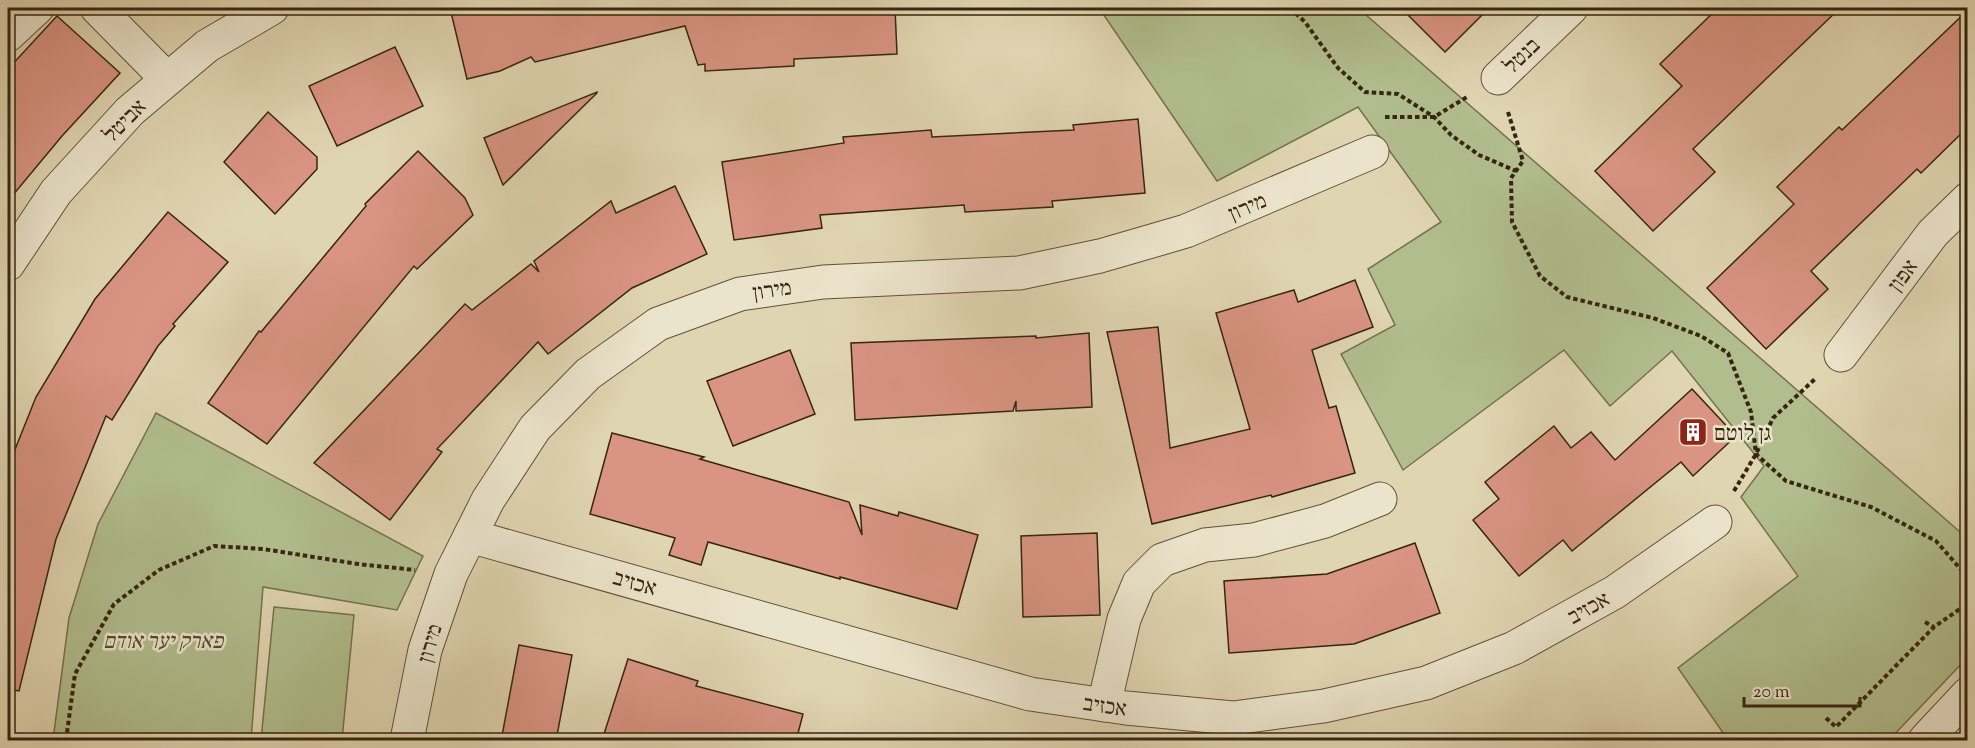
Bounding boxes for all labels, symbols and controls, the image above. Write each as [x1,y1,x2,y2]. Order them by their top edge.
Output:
street label: בנטל [1497,32,1549,83]
street label: אביטל [97,93,155,151]
street label: מירון [1224,186,1272,231]
street label: אפון [1881,254,1927,300]
street label: מירון [751,273,794,311]
building icon: גן לוטם [1677,416,1709,448]
place label: גן לוטם [1714,419,1771,451]
street label: אכזיב [608,563,660,606]
street label: אכזיב [1562,585,1617,634]
street label: מירון [411,621,453,667]
park label: פארק יער אודם [103,627,225,659]
scale bar [1744,670,1860,708]
text: 20 m [1753,680,1790,706]
street label: אכזיב [1080,689,1129,727]

